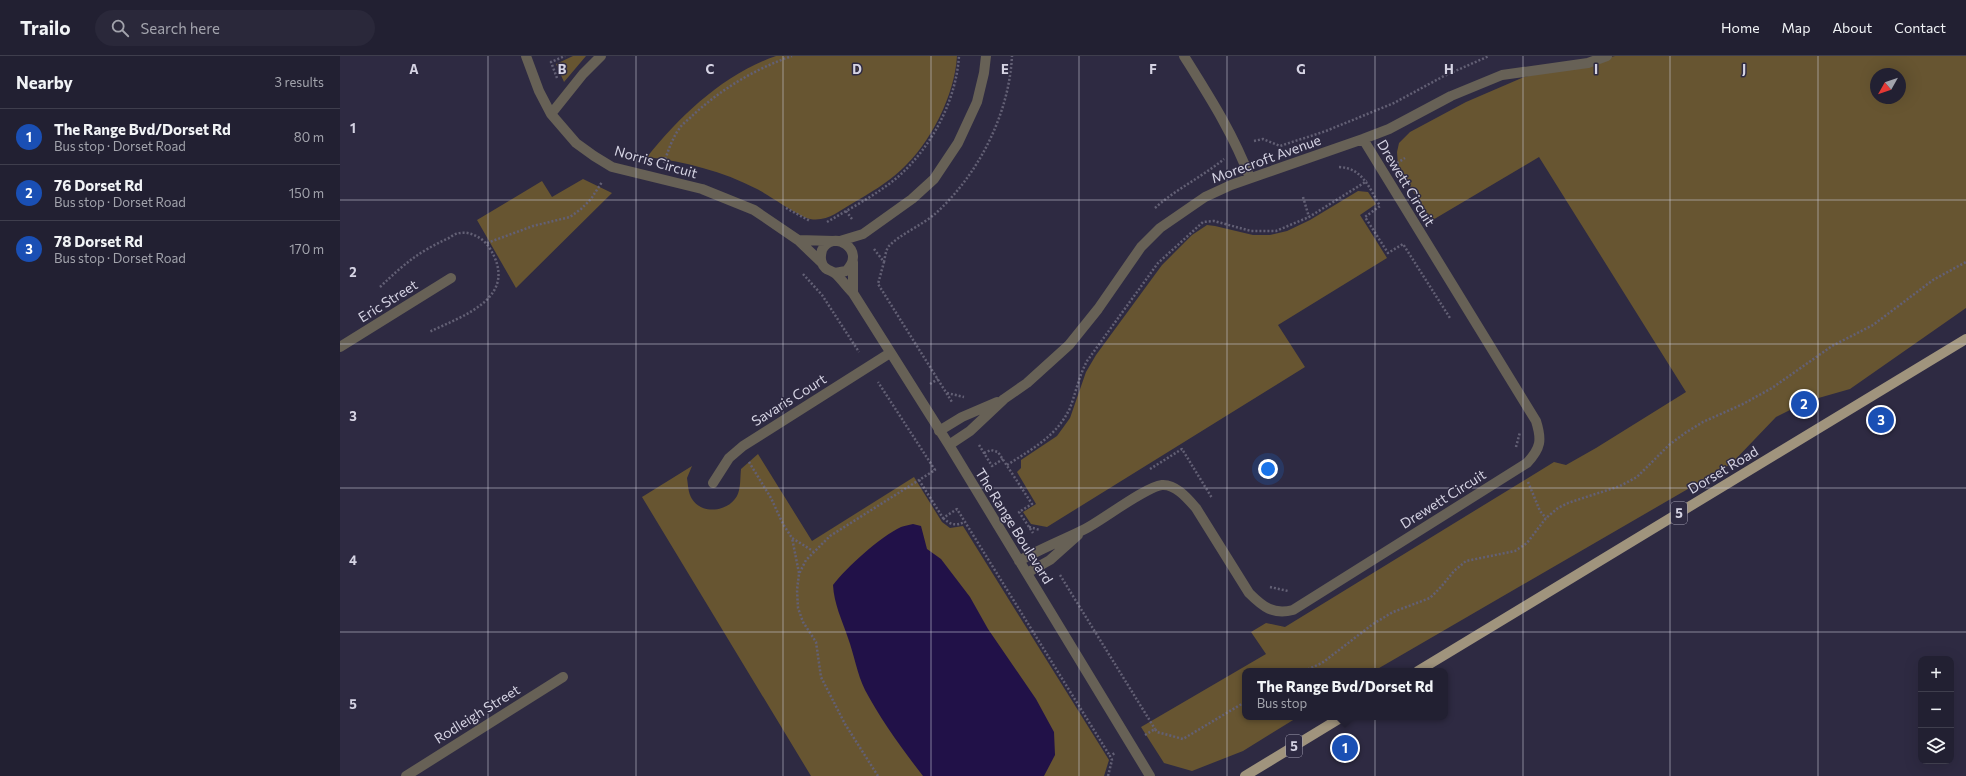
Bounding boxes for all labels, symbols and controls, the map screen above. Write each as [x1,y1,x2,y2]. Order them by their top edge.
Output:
search box [95,10,375,46]
text: Trailo [20,16,71,39]
icon: search [109,17,131,39]
text: Search here [141,19,220,37]
text: Home [1721,19,1760,36]
text: Map [1782,19,1810,36]
text: About [1832,19,1872,36]
text: Contact [1894,19,1946,36]
text: A [409,61,419,77]
text: B [558,61,567,77]
text: C [706,61,715,77]
text: D [852,61,862,77]
text: E [1001,61,1009,77]
text: F [1149,61,1157,77]
text: G [1296,61,1306,77]
text: H [1444,61,1454,77]
text: I [1594,61,1598,77]
text: J [1742,61,1746,77]
north arrow [1870,68,1906,104]
text: Nearby [16,72,73,93]
text: 3 results [275,74,324,90]
text: The Range Bvd/Dorset Rd [54,120,231,138]
text: 1 [350,120,356,136]
text: 1 [26,129,32,145]
text: 80 m [294,129,324,145]
street label: Morecroft Avenue [1209,131,1323,186]
street label: Drewett Circuit [1374,136,1439,229]
text: Bus stop · Dorset Road [54,138,186,154]
street label: Norris Circuit [613,142,700,182]
text: 76 Dorset Rd [54,176,143,194]
text: 2 [25,185,33,201]
text: 150 m [289,185,324,201]
text: Bus stop · Dorset Road [54,194,186,210]
text: 78 Dorset Rd [54,232,143,250]
text: 3 [25,241,33,257]
text: 170 m [289,241,324,257]
text: Bus stop · Dorset Road [54,250,186,266]
text: 2 [349,264,357,280]
street label: Eric Street [355,276,421,325]
street label: Savaris Court [748,370,830,429]
pin: 2 [1791,389,1817,419]
pin: 3 [1868,405,1894,435]
text: 3 [349,408,357,424]
street label: Dorset Road [1685,442,1761,497]
your location [1258,459,1278,479]
street label: The Range Boulevard [972,465,1057,587]
street label: Drewett Circuit [1397,465,1489,532]
road number: 5 [1671,502,1687,524]
text: 4 [349,552,357,568]
map controls [1918,656,1954,764]
button: + [1918,656,1954,692]
popup [1242,668,1448,720]
text: The Range Bvd/Dorset Rd [1257,677,1433,695]
street label: Rodleigh Street [431,680,523,747]
button: − [1918,692,1954,728]
text: Bus stop [1257,695,1307,711]
text: 5 [349,696,357,712]
button: layers [1918,728,1954,764]
pin: 1 [1332,733,1358,763]
road number: 5 [1286,735,1302,757]

